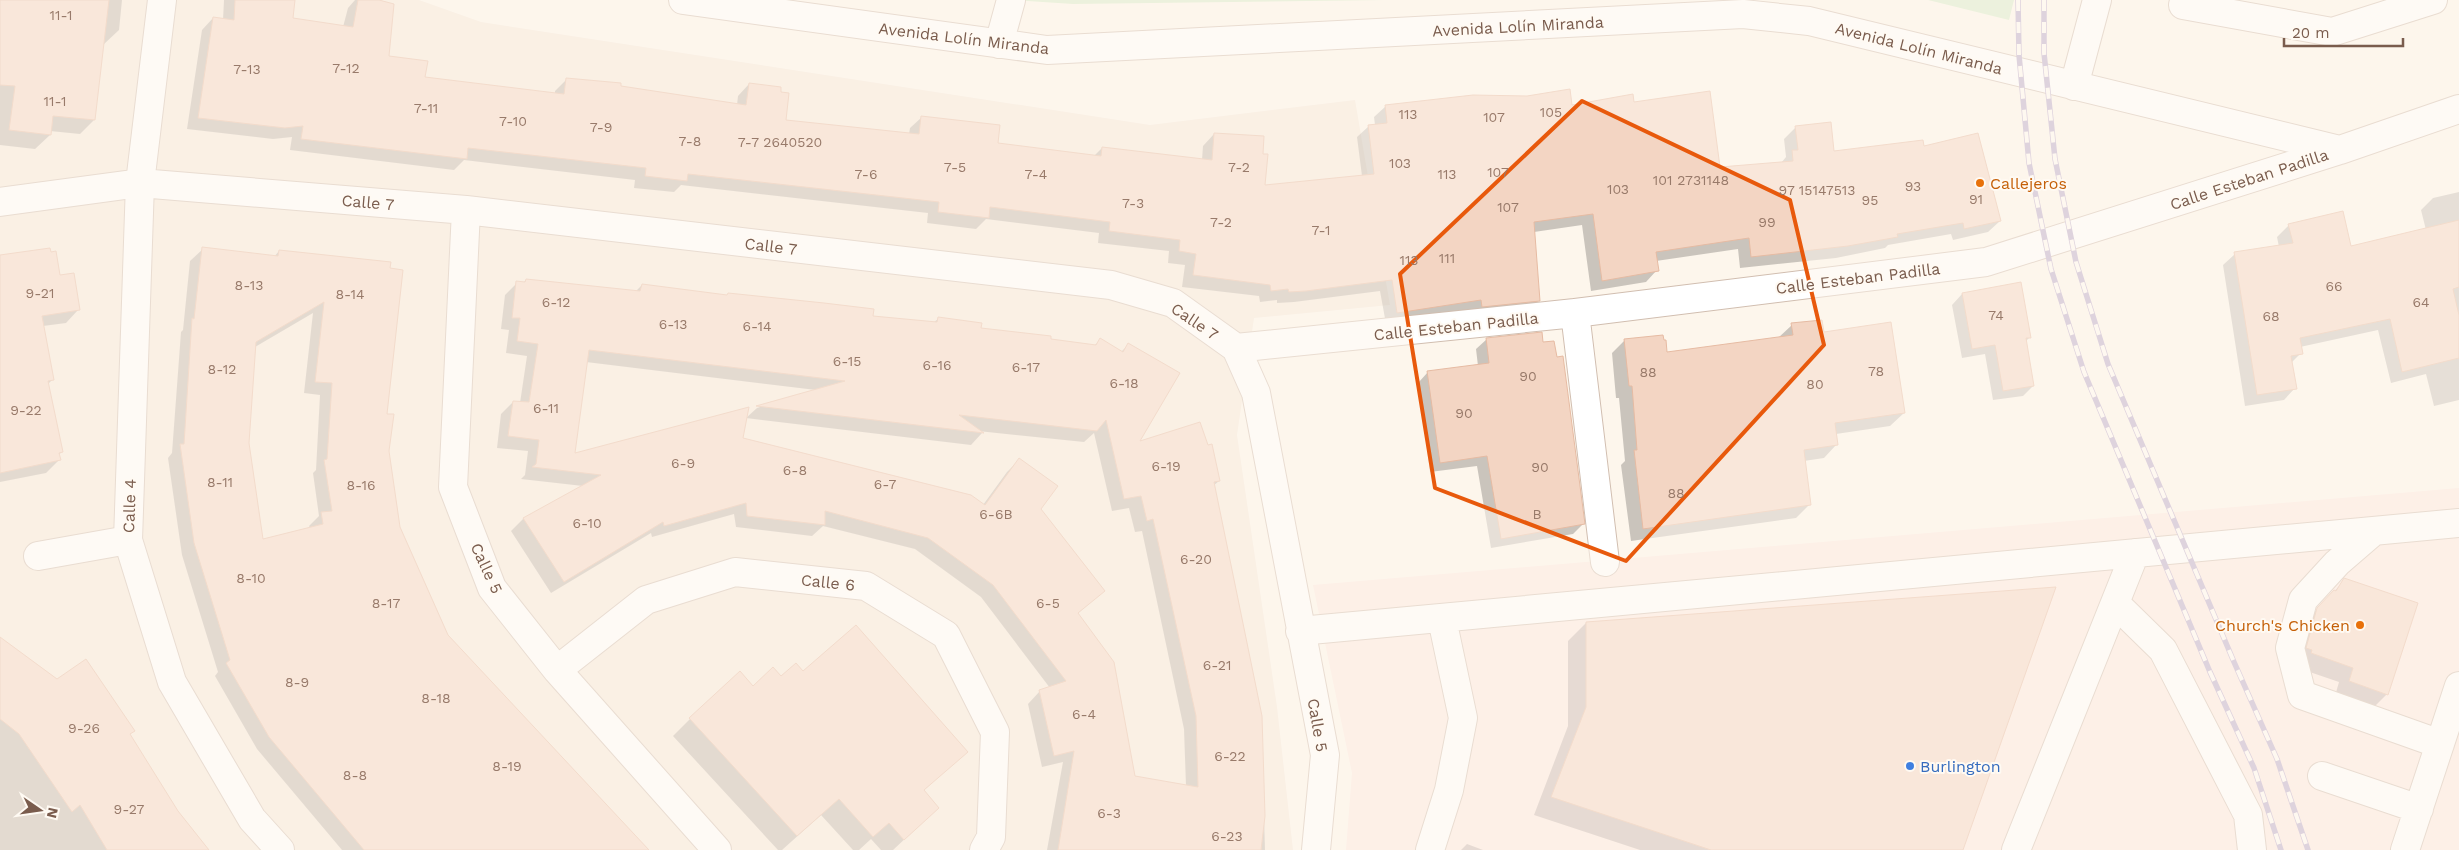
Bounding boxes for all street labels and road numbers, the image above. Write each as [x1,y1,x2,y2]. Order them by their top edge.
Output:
street label: Avenida Lolín Miranda [1432,13,1604,40]
street label: Avenida Lolín Miranda [878,19,1050,58]
street label: Avenida Lolín Miranda [1833,19,2004,78]
street label: Calle Esteban Padilla [2168,145,2331,214]
street label: Calle 7 [341,191,395,214]
street label: Calle 7 [744,234,798,259]
street label: Calle Esteban Padilla [1775,259,1941,298]
street label: Calle 7 [1167,299,1222,344]
street label: Calle Esteban Padilla [1373,308,1539,345]
street label: Calle 4 [119,478,140,533]
street label: Calle 5 [467,540,507,597]
street label: Calle 6 [800,570,856,595]
street label: Calle 5 [1303,697,1332,753]

